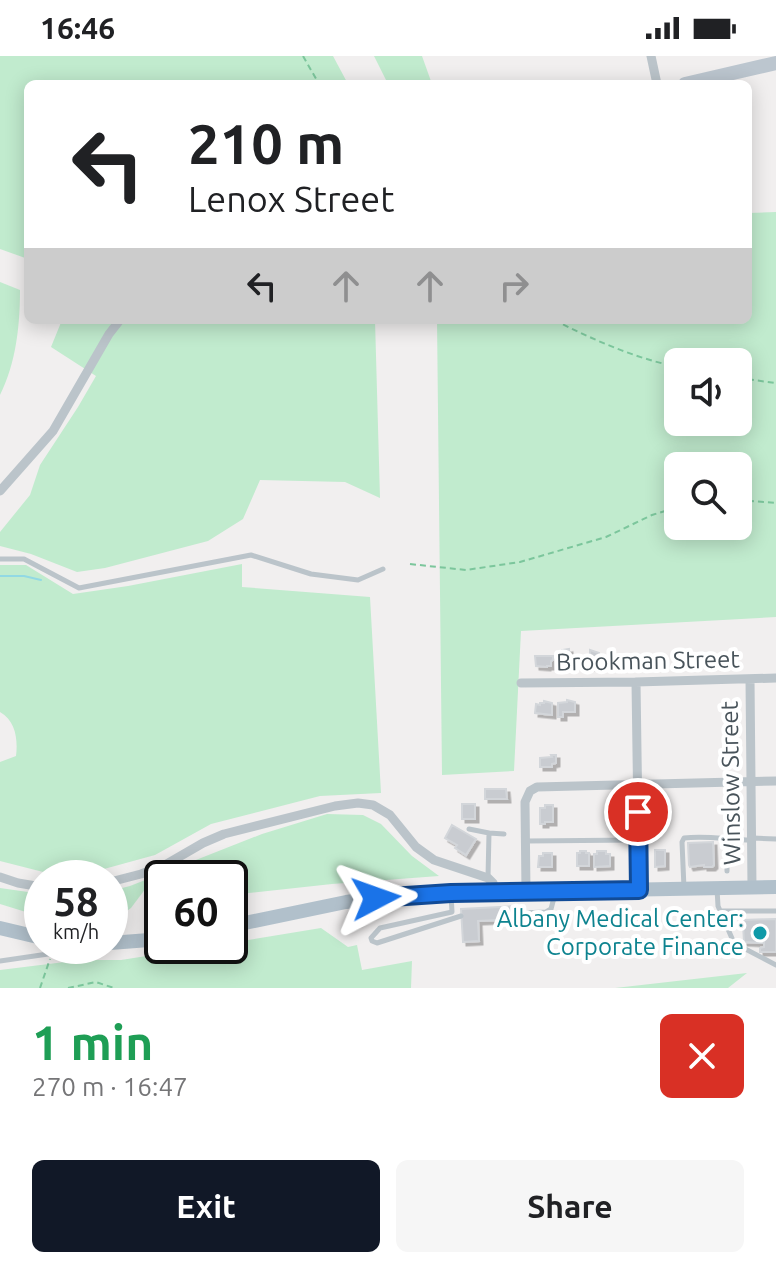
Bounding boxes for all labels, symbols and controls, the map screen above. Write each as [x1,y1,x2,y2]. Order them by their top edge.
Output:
text: 16:46 [40,11,115,45]
icon: left [56,112,160,216]
text: 210 m [188,112,344,175]
text: Lenox Street [188,178,394,219]
icon: left [240,264,284,308]
icon: ahead [324,264,368,308]
icon: ahead [408,264,452,308]
icon: right [492,264,536,308]
map controls [664,348,752,540]
button: sound [664,348,752,436]
button: search [664,452,752,540]
street label: Brookman Street [556,645,741,676]
street label: Winslow Street [716,700,745,865]
pin [604,778,672,846]
icon: arrive [616,790,660,834]
position arrow [334,856,418,940]
speed limit sign: 60 [144,860,248,964]
text: 58 [53,879,99,924]
place label: Albany Medical Center: Corporate Finance [497,905,744,960]
text: km/h [53,920,99,943]
marker: Albany Medical Center: Corporate Finance [751,924,769,942]
button: close [660,1014,744,1098]
text: 1 min [32,1015,153,1069]
text: 270 m · 16:47 [32,1072,188,1101]
button: Exit [32,1160,380,1252]
button: Share [396,1160,744,1252]

